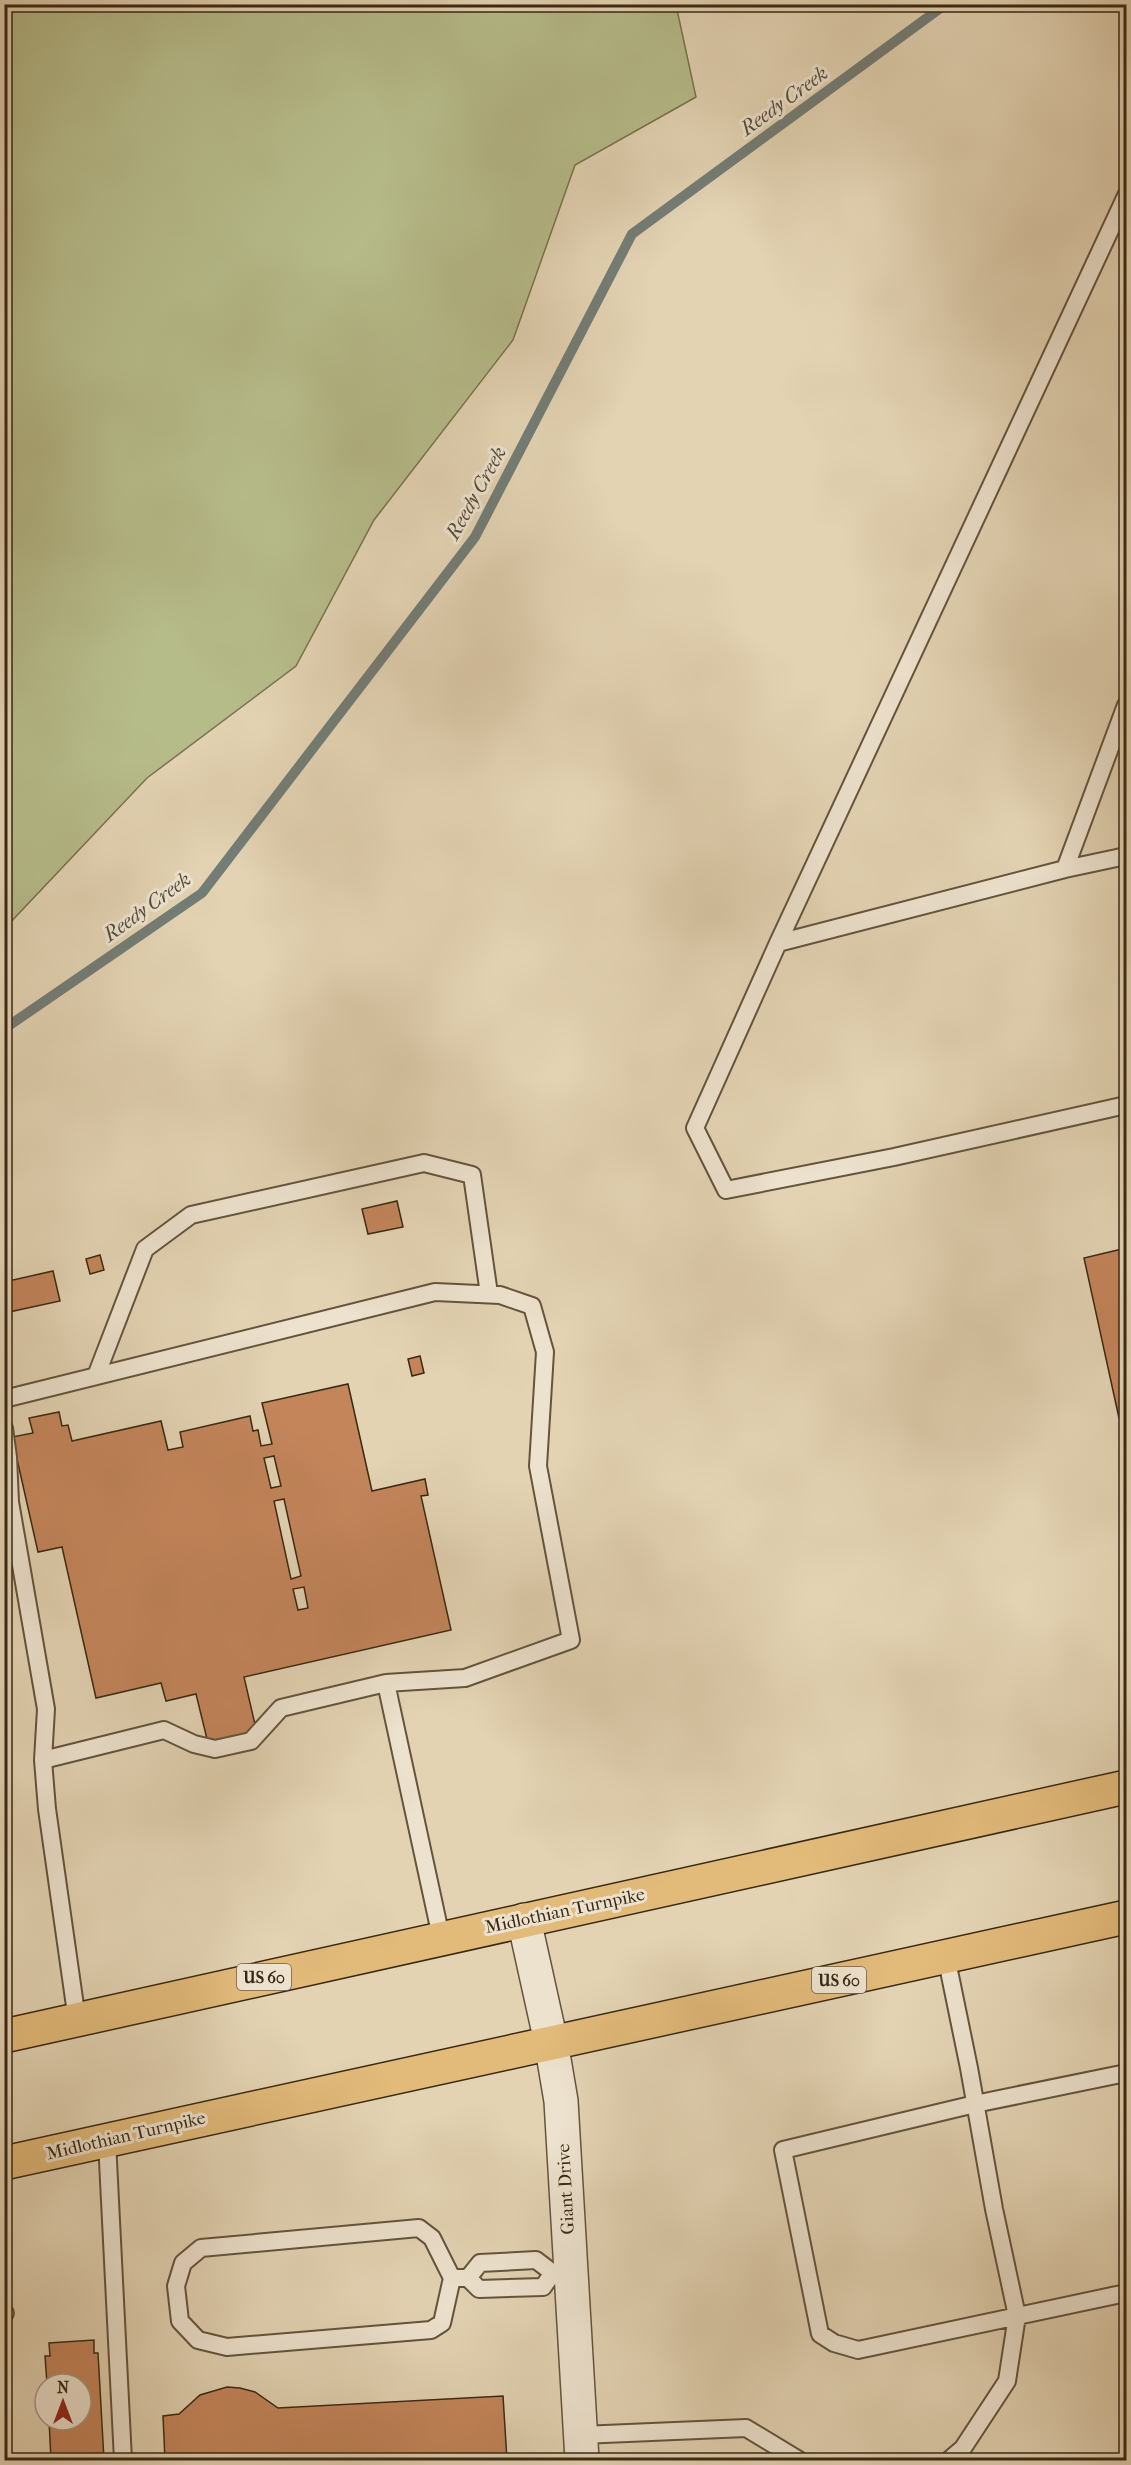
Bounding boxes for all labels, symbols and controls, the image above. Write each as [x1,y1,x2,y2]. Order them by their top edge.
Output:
water label: Reedy Creek [734,62,832,142]
water label: Reedy Creek [440,443,511,545]
water label: Reedy Creek [97,868,195,948]
street label: Midlothian Turnpike [483,1884,647,1938]
road number: US 60 [237,1964,291,1990]
road number: US 60 [812,1967,866,1993]
street label: Midlothian Turnpike [44,2107,208,2165]
street label: Giant Drive [553,2143,579,2235]
north arrow [33,2372,93,2432]
text: N [57,2378,70,2397]

